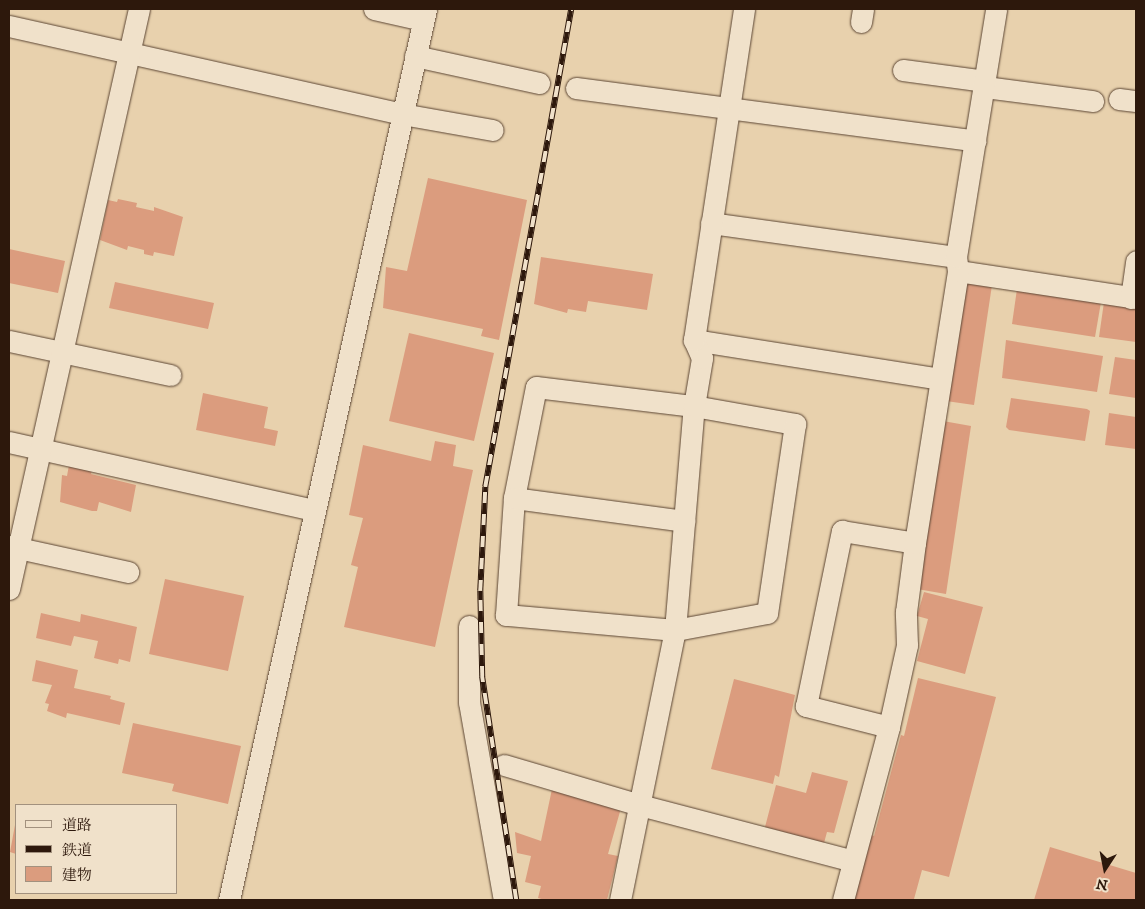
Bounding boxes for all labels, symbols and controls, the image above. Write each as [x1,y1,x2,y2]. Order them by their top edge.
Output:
legend [15,804,178,894]
text: 道路 [62,816,92,835]
text: 鉄道 [62,841,92,860]
north arrow [1080,844,1130,894]
text: 建物 [62,866,92,885]
text: N [1095,874,1109,894]

